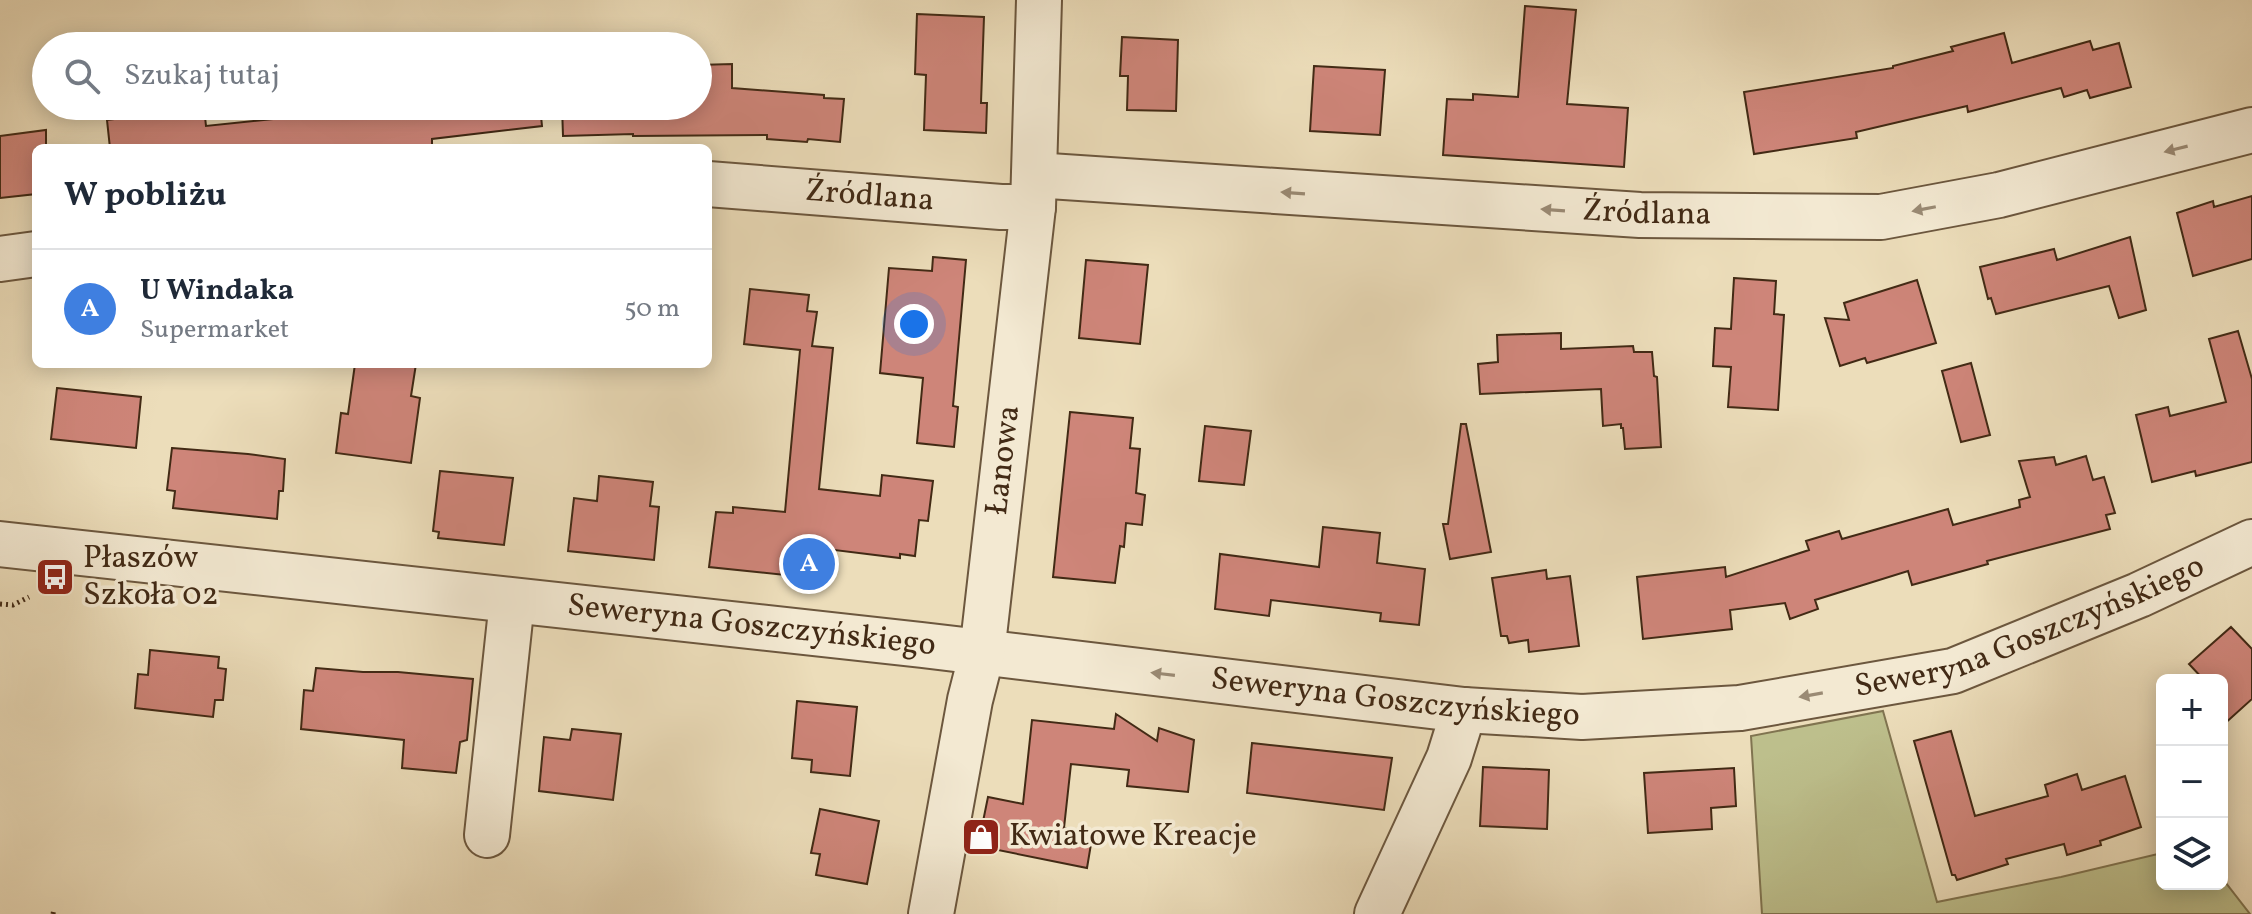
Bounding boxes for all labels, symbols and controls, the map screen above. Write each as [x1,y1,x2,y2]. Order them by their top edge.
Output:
search box [32,32,712,120]
icon: search [60,54,104,98]
text: Szukaj tutaj [124,55,280,97]
one-way arrow [2164,144,2189,156]
street label: Źródlana [803,170,936,224]
text: W pobliżu [64,173,227,220]
one-way arrow [1280,186,1305,199]
street label: Źródlana [1581,189,1712,238]
one-way arrow [1540,203,1565,216]
one-way arrow [1911,204,1936,216]
text: U Windaka [140,270,294,312]
text: A [81,291,99,327]
text: 50 m [624,291,680,327]
your location [894,304,934,344]
text: Supermarket [140,312,289,348]
street label: Łanowa [976,403,1032,518]
pin: A [783,534,835,594]
place label: Płaszów Szkoła 02 [83,537,219,618]
street label: Seweryna Goszczyńskiego [1851,545,2212,710]
bus stop icon: Płaszów Szkoła 02 [34,556,76,598]
street label: Seweryna Goszczyńskiego [565,584,938,668]
street label: Seweryna Goszczyńskiego [1208,658,1581,739]
one-way arrow [1150,667,1175,680]
map controls [2156,674,2228,890]
button: + [2156,674,2228,746]
one-way arrow [1798,690,1823,702]
button: − [2156,746,2228,818]
place label: Kwiatowe Kreacje [1009,815,1257,859]
shop icon: Kwiatowe Kreacje [960,816,1002,858]
button: layers [2156,818,2228,890]

